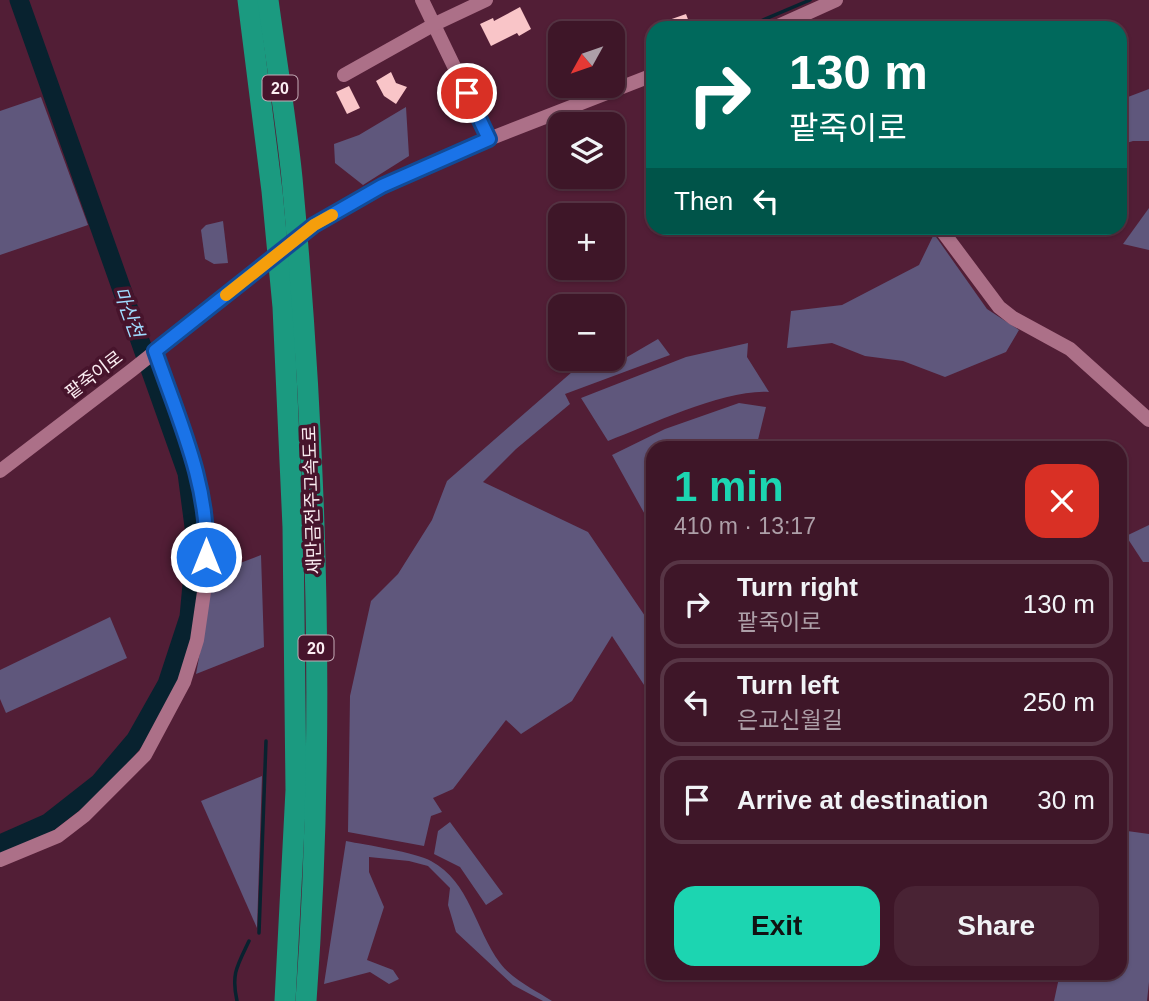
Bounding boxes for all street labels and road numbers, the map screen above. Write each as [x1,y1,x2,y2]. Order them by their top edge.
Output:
road number: 20 [262,76,298,100]
street label: 팥죽이로 [62,347,126,403]
street label: 새만금전주고속도로 [299,425,325,575]
road number: 20 [298,636,334,660]

